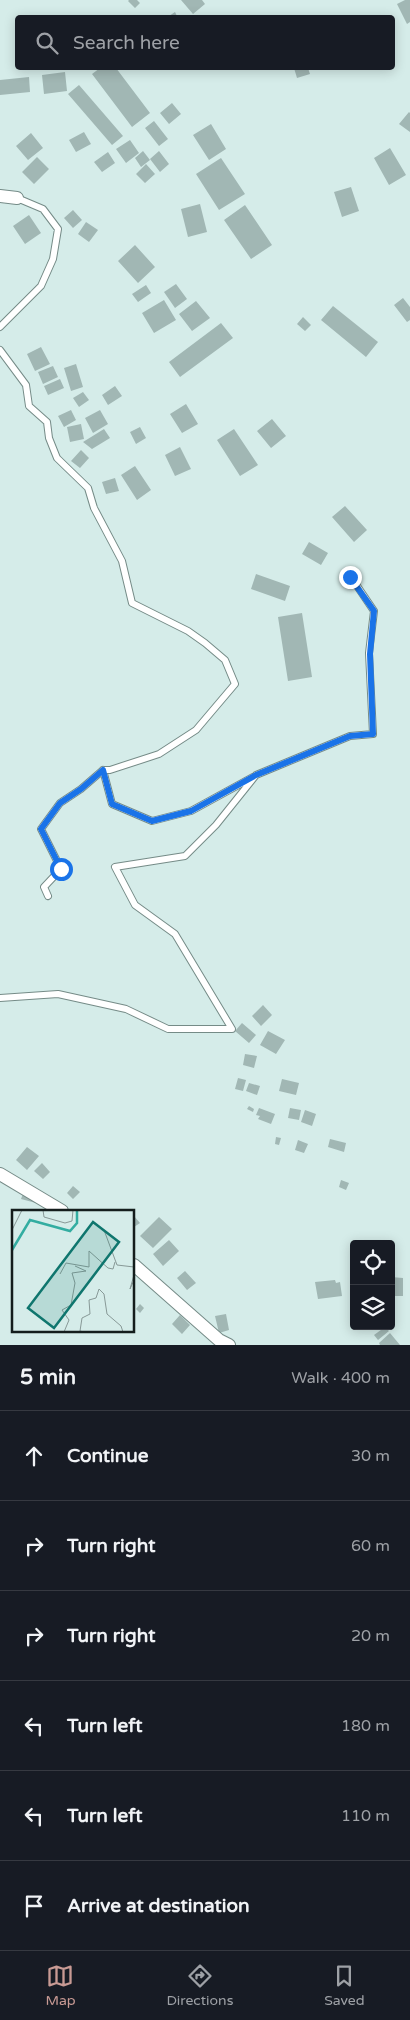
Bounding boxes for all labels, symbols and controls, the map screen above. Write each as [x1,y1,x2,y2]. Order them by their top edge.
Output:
search box [15,15,395,70]
icon: search [33,29,61,57]
text: Search here [73,32,180,54]
route end [339,566,362,589]
route start [50,858,73,881]
inset map [12,1210,135,1332]
map controls [350,1240,395,1330]
button: locate [350,1240,395,1285]
button: layers [350,1285,395,1330]
text: 5 min [20,1365,76,1390]
text: Walk · 400 m [291,1368,390,1388]
icon: ahead [20,1442,48,1470]
text: Continue [67,1445,149,1467]
text: 30 m [351,1446,390,1466]
icon: right [20,1532,48,1560]
text: Turn right [67,1535,155,1557]
text: 60 m [351,1536,390,1556]
icon: right [20,1622,48,1650]
text: Turn right [67,1625,155,1647]
text: 20 m [351,1626,390,1646]
icon: left [20,1712,48,1740]
text: Turn left [67,1715,143,1737]
text: 180 m [341,1716,390,1736]
icon: left [20,1802,48,1830]
text: Turn left [67,1805,143,1827]
text: 110 m [341,1806,390,1826]
icon: arrive [20,1892,48,1920]
text: Arrive at destination [67,1895,250,1917]
tab: Map [45,1962,76,2009]
tab: Directions [166,1962,233,2009]
tab: Saved [324,1962,365,2009]

